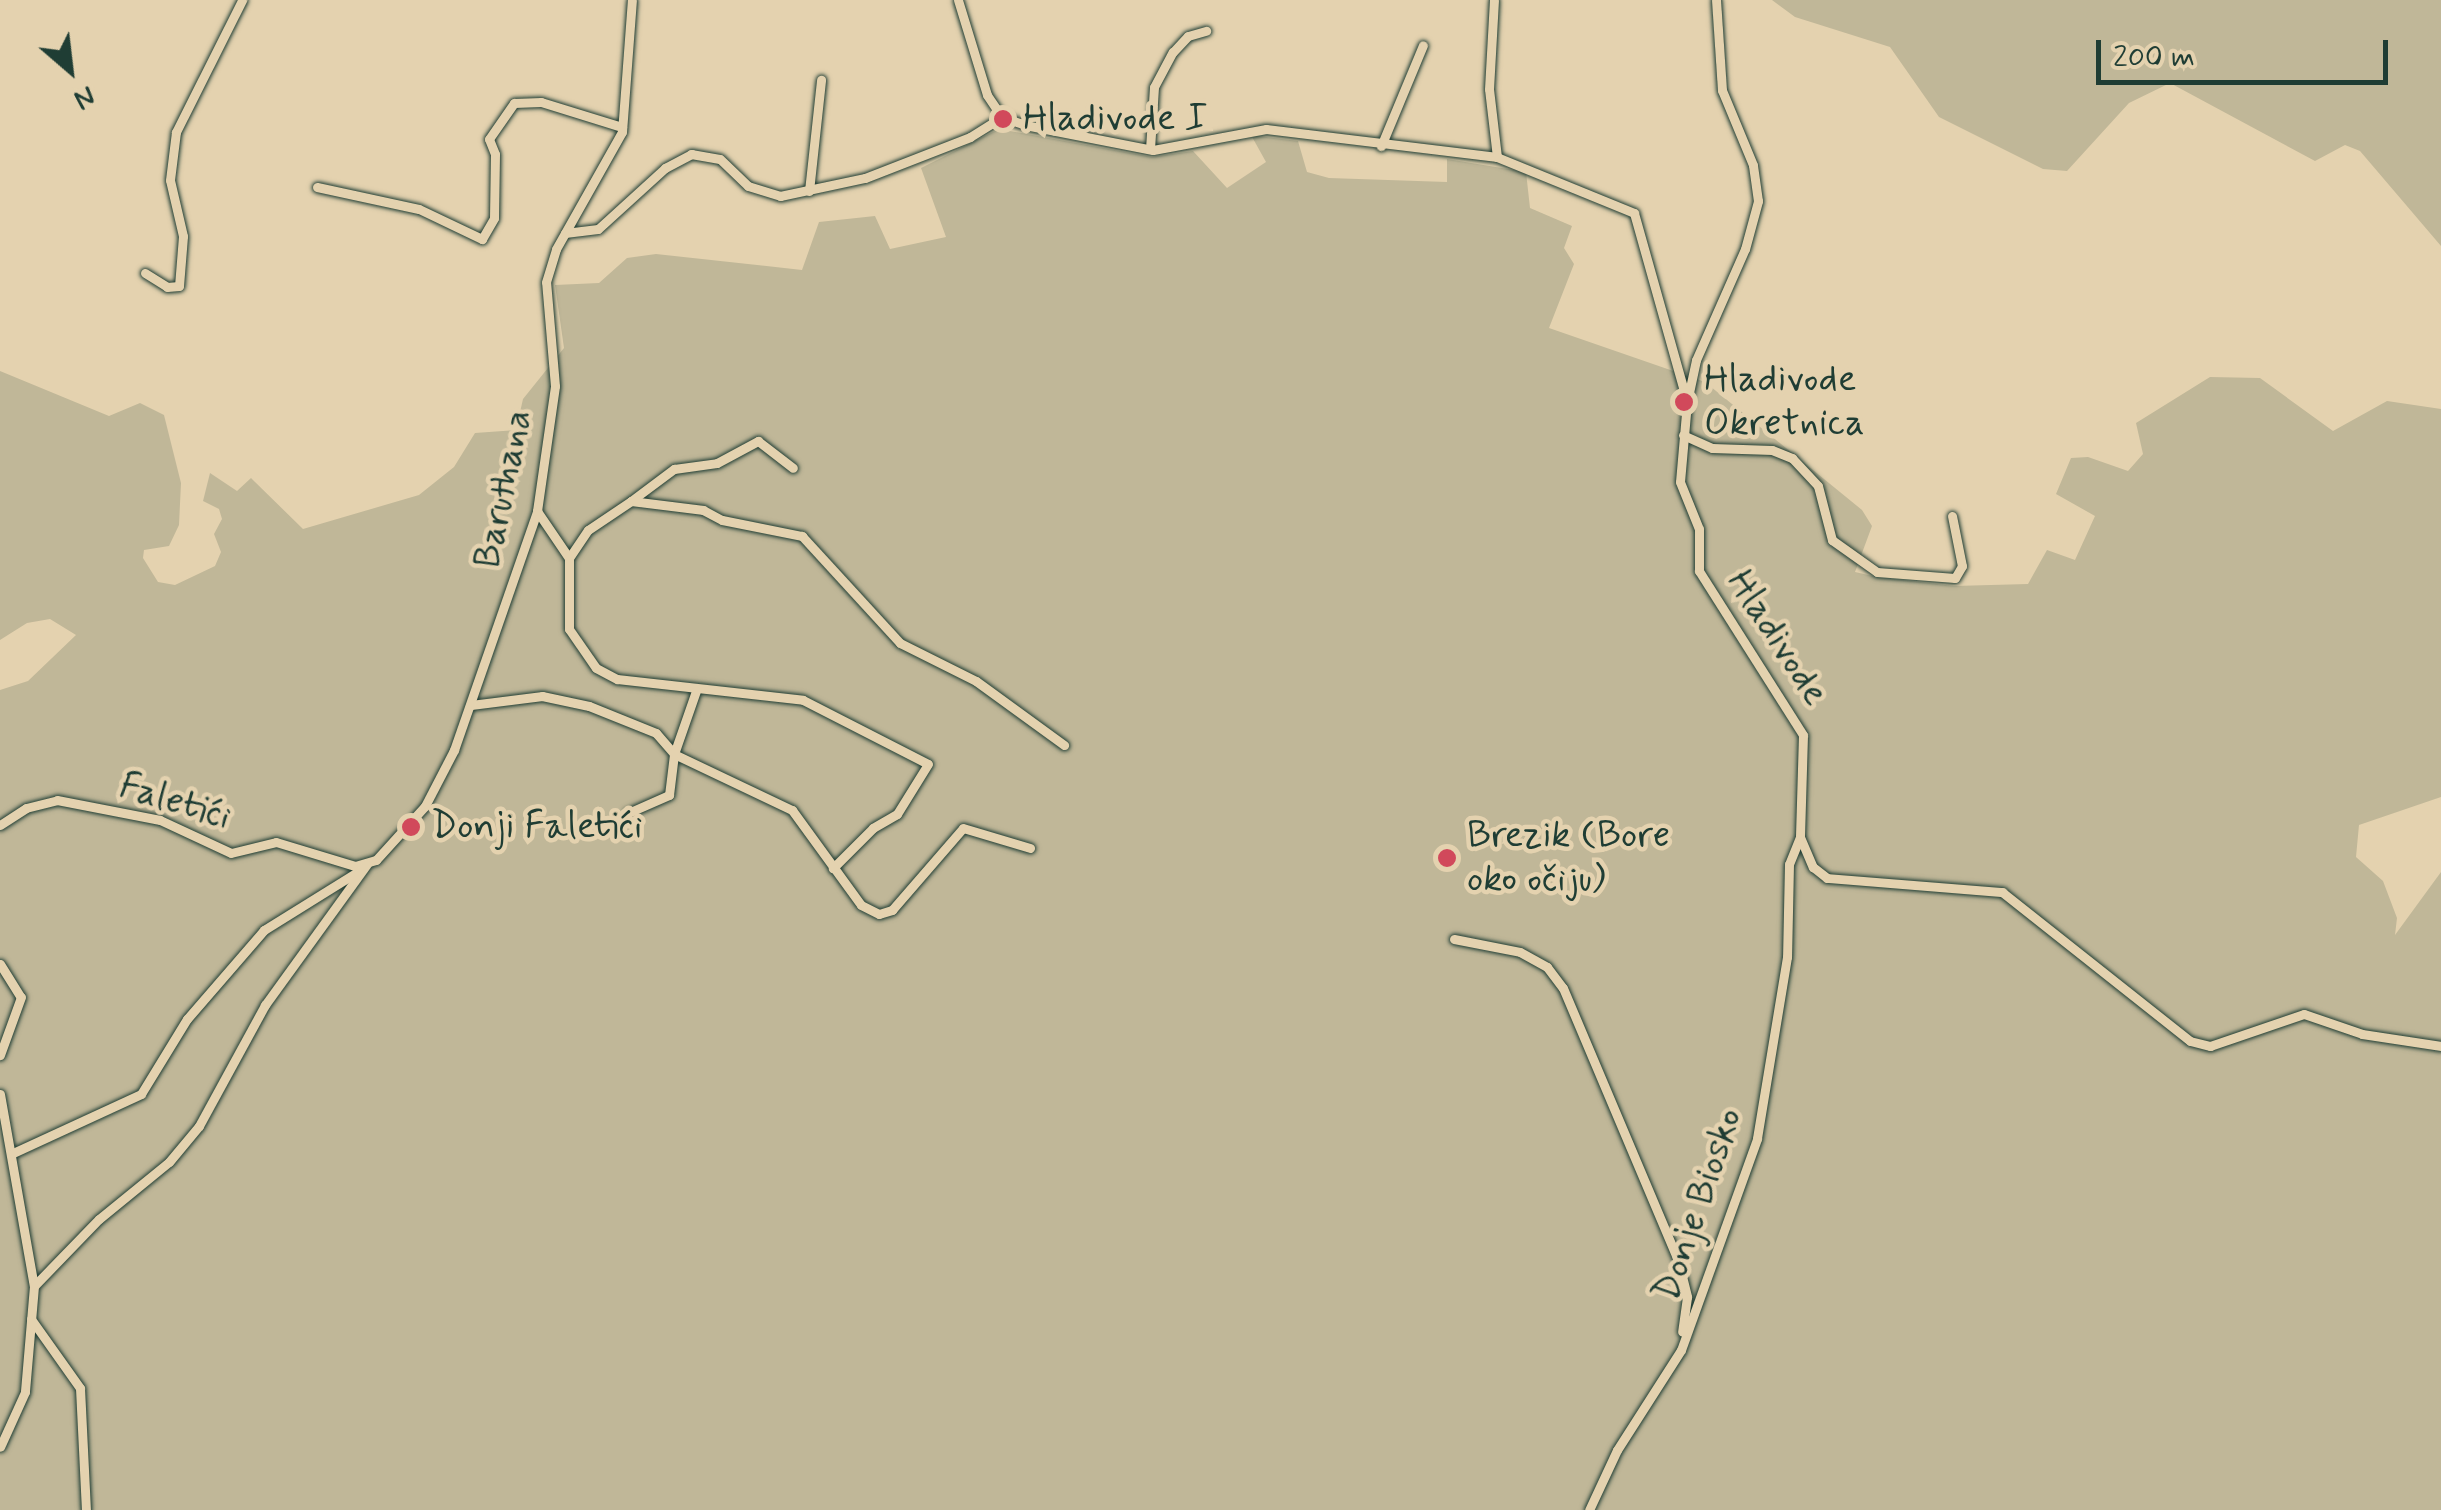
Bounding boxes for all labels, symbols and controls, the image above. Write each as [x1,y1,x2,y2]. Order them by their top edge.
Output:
north arrow [20,20,120,120]
scale bar [2101,20,2394,82]
text: 200 m [2113,38,2195,77]
text: N [67,76,101,118]
place label: Hladivode I [1023,96,1206,142]
marker: Hladivode I [992,108,1014,130]
place label: Hladivode Okretnica [1704,357,1865,446]
marker: Hladivode Okretnica [1673,391,1695,413]
street label: Baruthana [465,405,543,573]
street label: Hladivode [1716,562,1838,714]
street label: Faletići [114,763,236,841]
place label: Donji Faletići [431,804,639,850]
place label: Brezik (Bore oko očiju) [1467,813,1670,902]
marker: Donji Faletići [400,816,422,838]
marker: Brezik (Bore oko očiju) [1436,847,1458,869]
street label: Donje Biosko [1645,1103,1753,1307]

